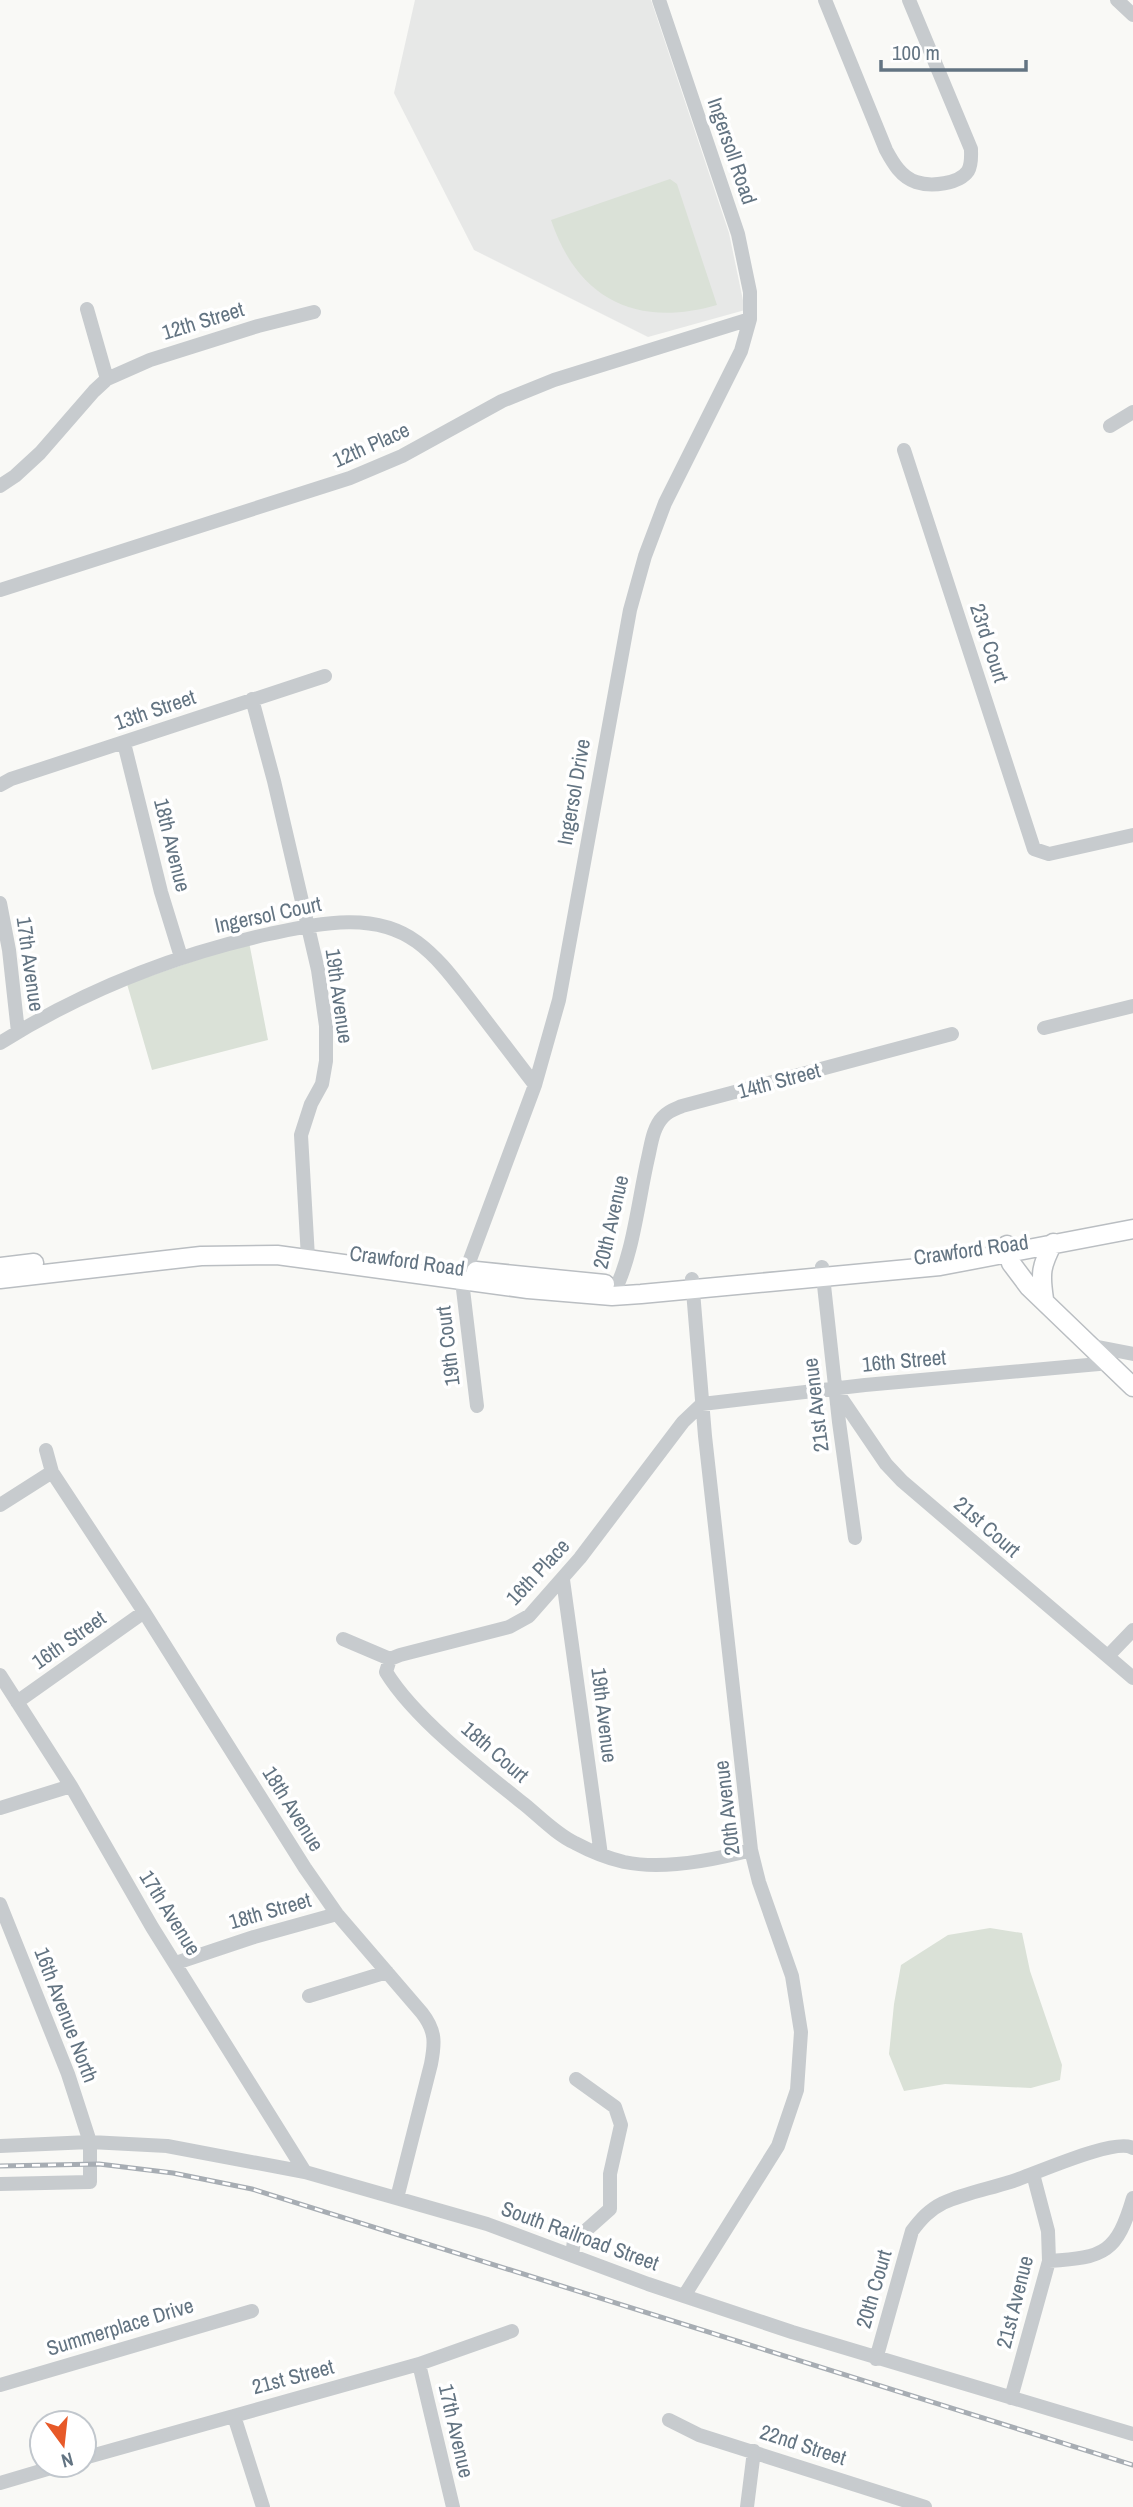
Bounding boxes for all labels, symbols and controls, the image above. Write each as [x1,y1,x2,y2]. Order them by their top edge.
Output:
scale bar [881,28,1026,72]
text: 100 m [892,38,940,67]
street label: Ingersoll Road [701,94,764,208]
street label: 12th Street [158,294,248,347]
street label: 12th Place [328,415,414,474]
street label: 23rd Court [963,600,1016,686]
street label: 13th Street [110,682,200,737]
street label: Ingersol Drive [550,737,597,847]
street label: 18th Avenue [147,795,198,895]
street label: Ingersol Court [212,889,324,940]
street label: 17th Avenue [9,915,51,1013]
street label: 19th Avenue [318,947,360,1045]
street label: 14th Street [734,1056,824,1105]
street label: 20th Avenue [586,1172,635,1272]
street label: Crawford Road [912,1227,1030,1272]
street label: Crawford Road [348,1238,466,1283]
street label: 19th Court [428,1304,467,1388]
street label: 16th Street [861,1342,947,1379]
street label: 21st Avenue [795,1356,836,1454]
street label: 21st Court [948,1490,1027,1564]
street label: 16th Place [499,1532,576,1611]
street label: 16th Street [26,1603,112,1676]
street label: 19th Avenue [584,1666,625,1764]
street label: 18th Court [455,1714,535,1789]
street label: 20th Avenue [706,1759,747,1857]
street label: 18th Avenue [256,1761,331,1857]
street label: 17th Avenue [133,1865,208,1961]
street label: 18th Street [225,1885,315,1936]
street label: 16th Avenue North [27,1943,106,2086]
street label: South Railroad Street [497,2194,663,2278]
street label: 20th Court [848,2246,899,2332]
street label: 21st Avenue [989,2253,1040,2351]
street label: Summerplace Drive [43,2290,197,2363]
street label: 21st Street [249,2352,337,2401]
street label: 17th Avenue [432,2381,481,2481]
north arrow [28,2409,98,2479]
street label: 22nd Street [756,2417,850,2472]
text: N [59,2446,76,2474]

